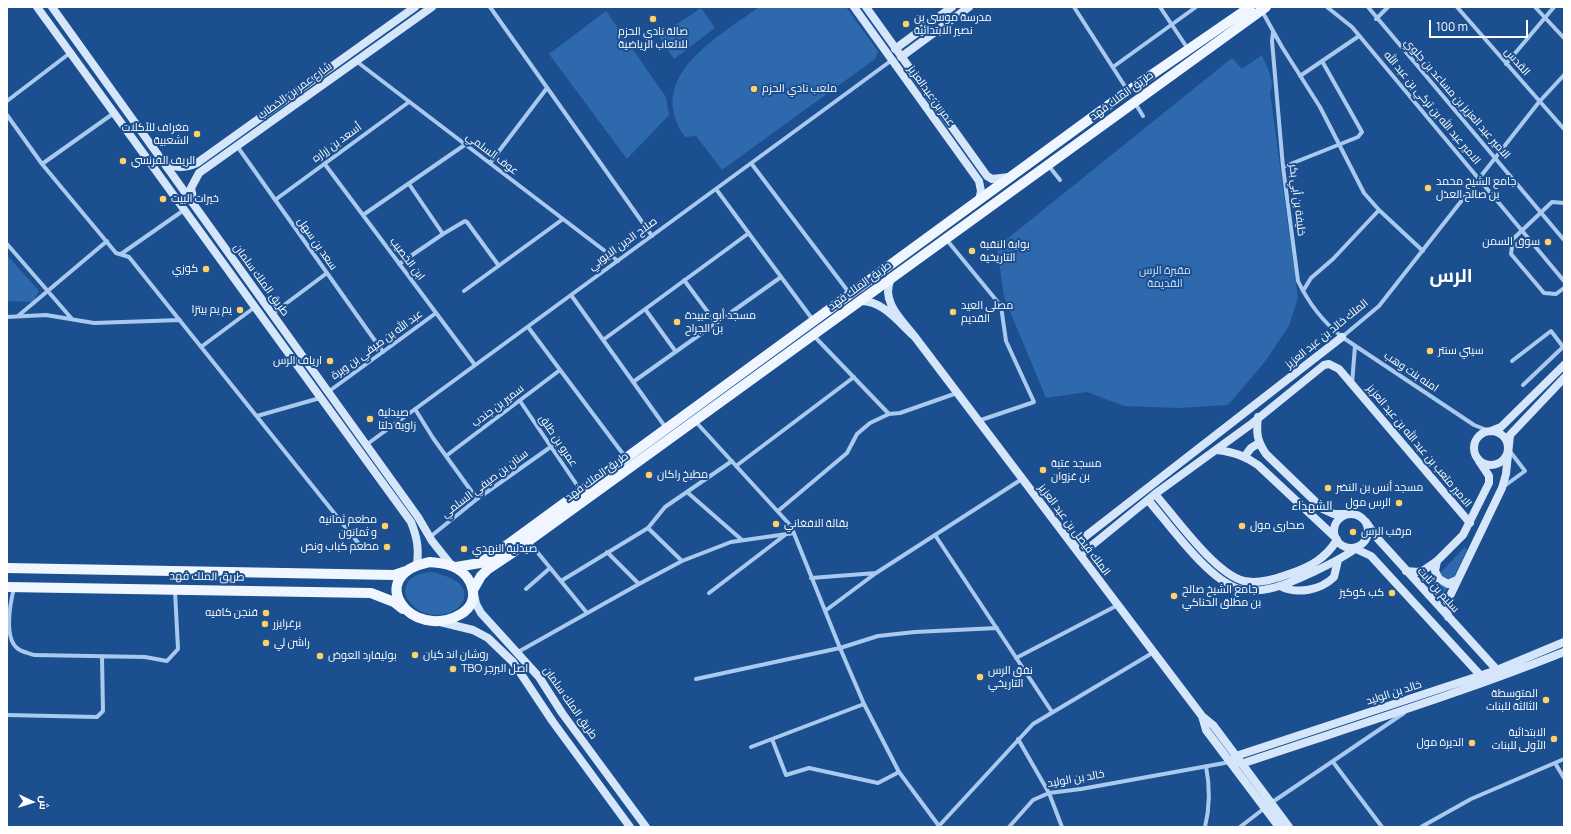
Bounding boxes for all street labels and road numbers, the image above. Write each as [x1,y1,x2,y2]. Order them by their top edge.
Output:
street label: الامير عبد العزيز بن مساعد بن جلوي [1401,36,1513,162]
street label: القدس [1501,46,1533,78]
street label: الامير عبد الله بن تركي بن عبد الله [1381,49,1483,167]
street label: شارع عمر بن الخطاب [255,60,335,122]
street label: عمر بن عبدالعزيز [905,63,957,129]
street label: طريق الملك فهد [1088,69,1156,123]
street label: أسعد بن زراره [310,121,364,165]
street label: عوف السلمي [463,130,521,178]
street label: خليفة بن أبي بكر [1286,163,1308,237]
street label: سعد بن سهل [294,215,340,273]
street label: صلاح الدين الايوبي [586,215,660,273]
street label: ابن الخصيب [387,235,427,283]
street label: طريق الملك سلمان [230,241,292,319]
street label: طريق الملك فهد [826,259,894,313]
street label: الملك خالد بن عبد العزيز [1283,297,1371,371]
street label: عبد الله بن صيفي بن وبرة [329,307,425,383]
street label: امنه بنت وهب [1381,349,1441,395]
street label: سمير بن جندب [469,382,527,430]
street label: الامير متعب بن عبد الله بن عبد العزيز [1364,382,1474,510]
street label: عمرو بن طلق [536,413,580,469]
street label: سنان بن صيفي السلمي [439,447,531,521]
street label: طريق الملك فهد [563,450,631,504]
street label: الملك فيصل بن عبد العزيز [1035,482,1113,578]
street label: سليم بن ثابت [1414,565,1462,615]
street label: طريق الملك فهد [169,570,245,584]
street label: طريق الملك سلمان [540,664,600,742]
street label: خالد بن الوليد [1364,678,1424,708]
street label: خالد بن الوليد [1046,767,1106,791]

